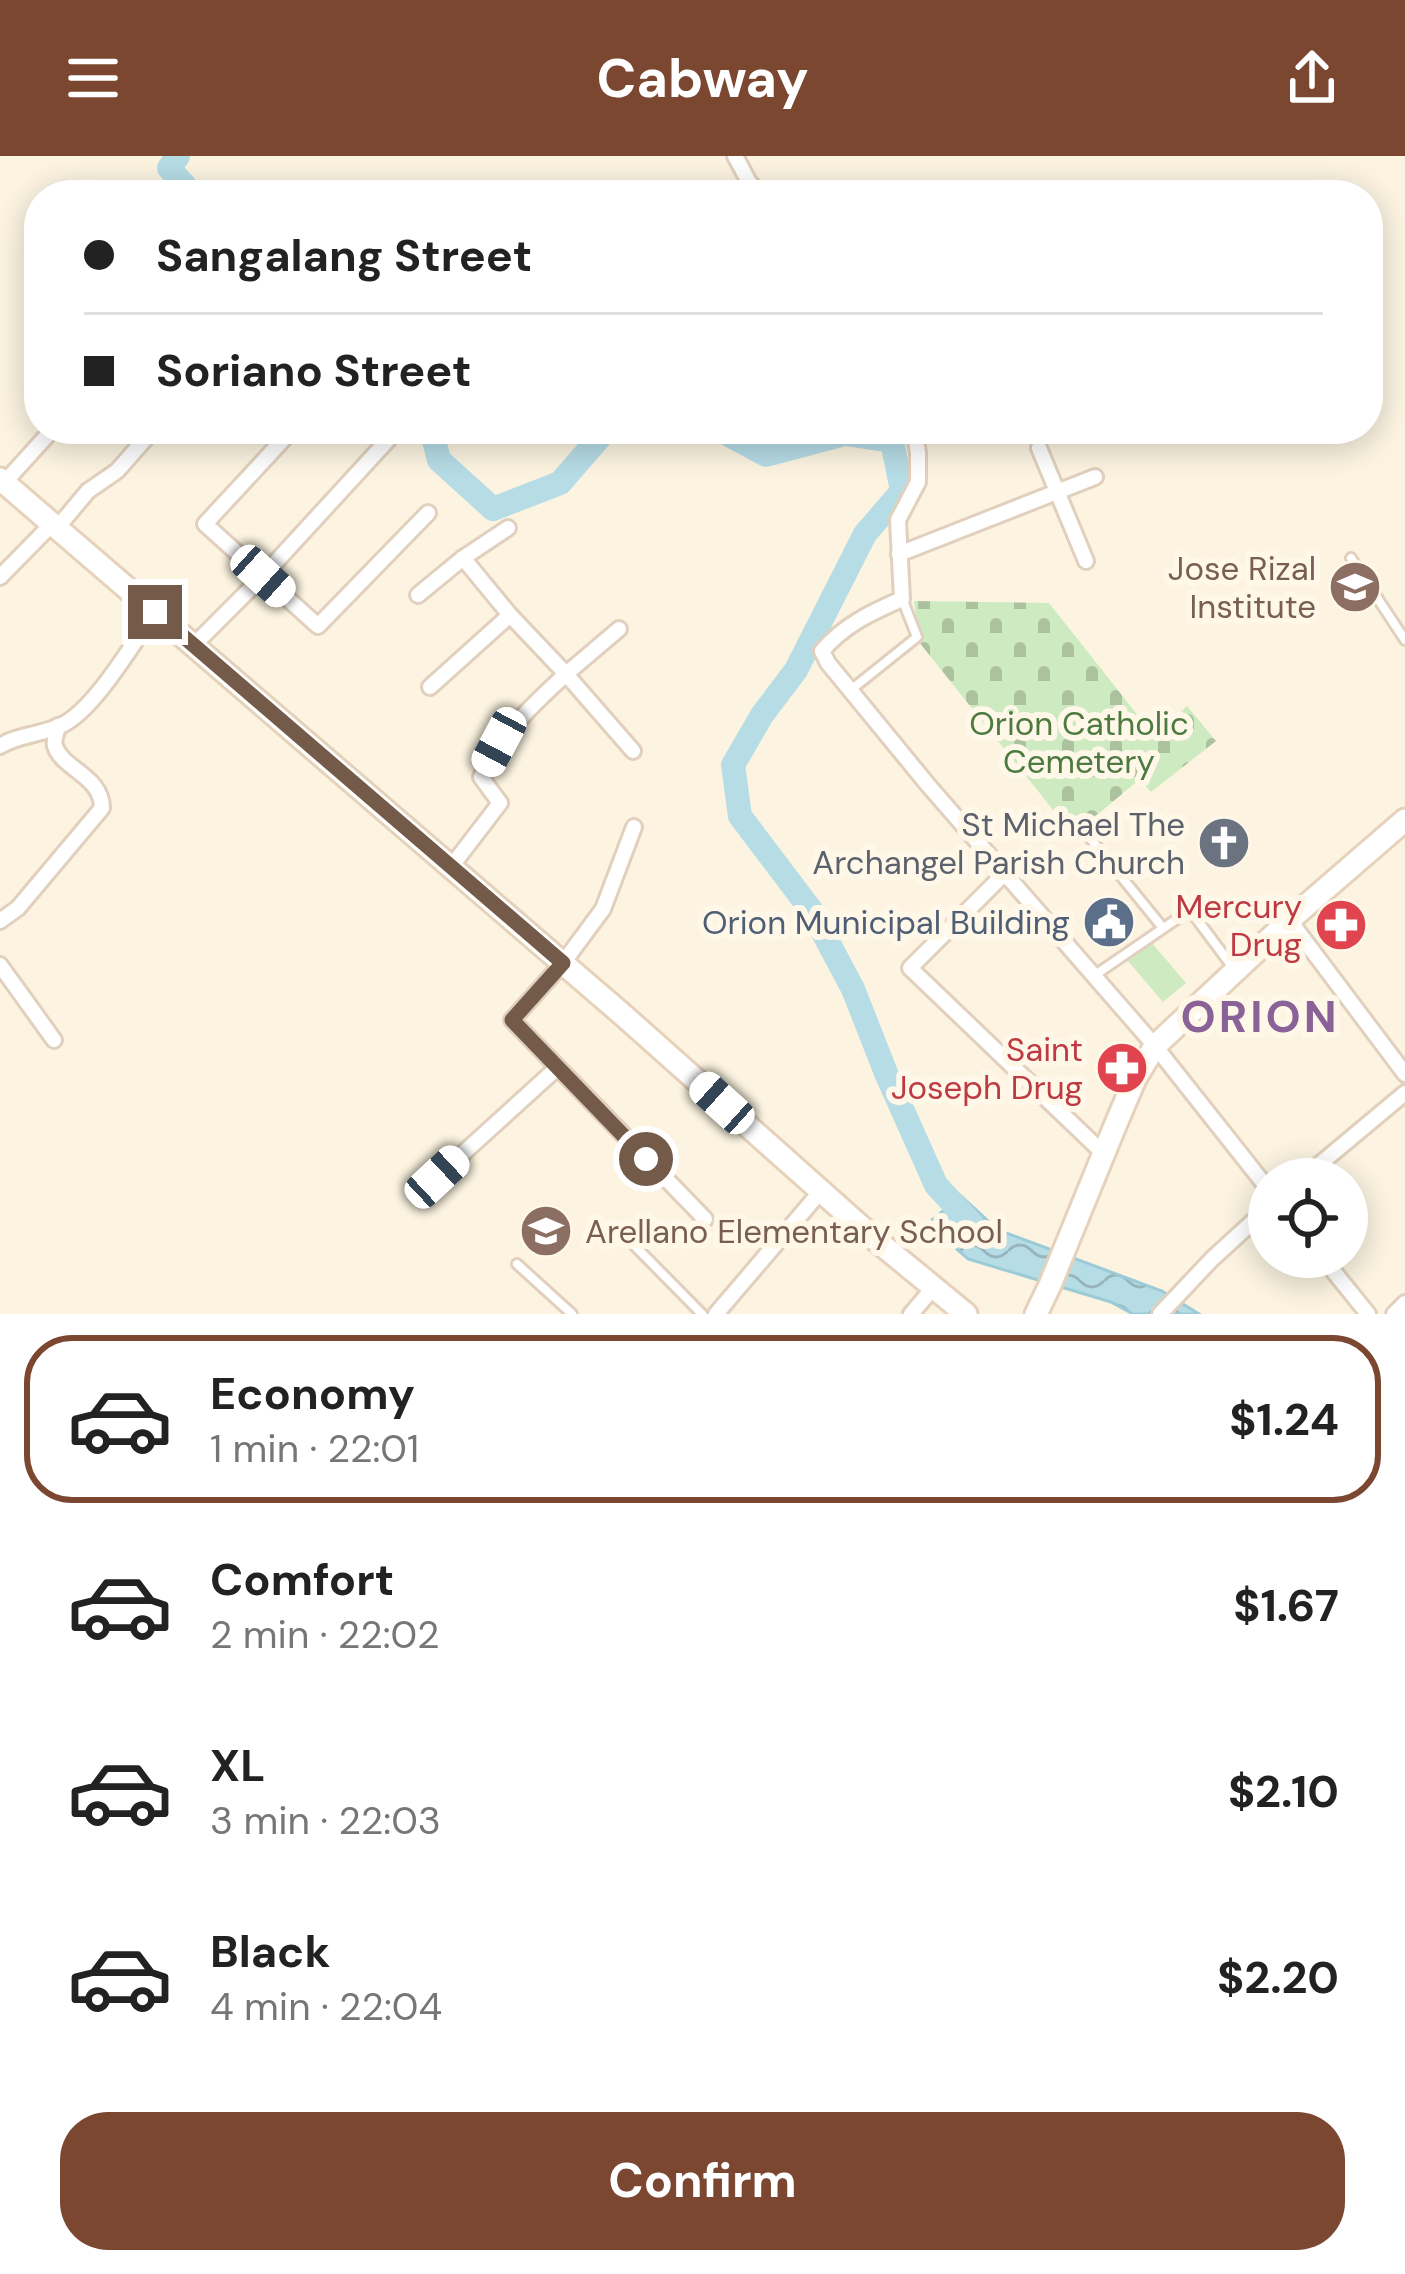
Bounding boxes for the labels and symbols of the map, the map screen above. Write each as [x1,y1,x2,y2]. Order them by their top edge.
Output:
car [224,539,302,613]
place label: Jose Rizal Institute [1168,547,1316,628]
school or university icon: Jose Rizal Institute [1327,559,1383,615]
route end [128,585,182,639]
car [466,702,532,782]
park label: Orion Catholic Cemetery [969,702,1189,783]
place label: St Michael The Archangel Parish Church [812,803,1185,884]
church icon: St Michael The Archangel Parish Church [1196,815,1252,871]
place label: Mercury Drug [1176,885,1302,966]
public building icon: Orion Municipal Building [1081,894,1137,950]
pharmacy icon: Mercury Drug [1313,897,1369,953]
place label: Orion Municipal Building [702,901,1070,944]
district label: ORION [1180,987,1340,1046]
place label: Saint Joseph Drug [891,1028,1083,1109]
pharmacy icon: Saint Joseph Drug [1094,1040,1150,1096]
car [683,1066,761,1140]
route start [619,1132,673,1186]
car [398,1139,476,1215]
school or university icon: Arellano Elementary School [518,1203,574,1259]
place label: Arellano Elementary School [585,1210,1003,1253]

